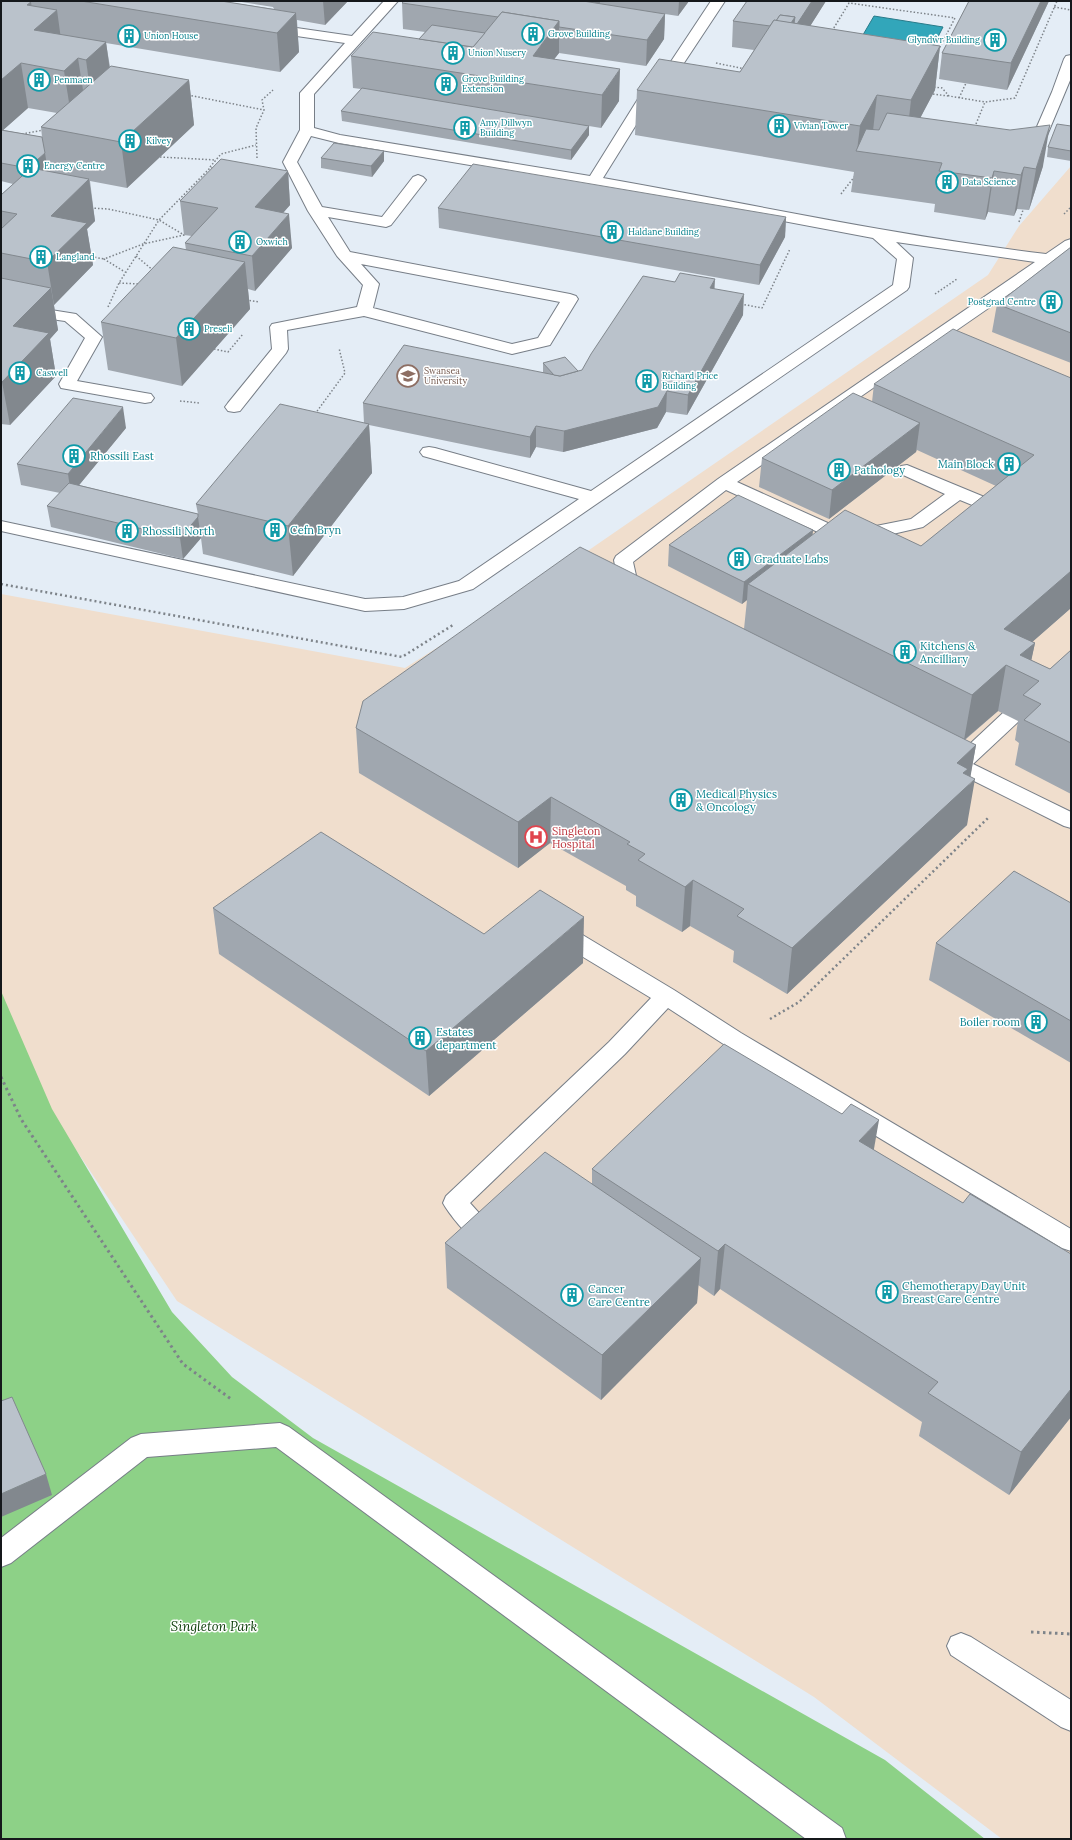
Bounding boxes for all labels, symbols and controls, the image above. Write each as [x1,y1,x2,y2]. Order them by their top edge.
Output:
building icon: Grove Building [520,21,546,47]
building icon: Union House [116,23,142,49]
building icon: Glyndŵr Building [982,27,1008,53]
place label: Grove Building [548,28,611,39]
place label: Union House [144,30,198,41]
place label: Glyndŵr Building [907,34,981,45]
building icon: Union Nusery [440,40,466,66]
place label: Union Nusery [468,47,526,58]
building icon: Penmaen [26,67,52,93]
building icon: Grove Building Extension [433,71,459,97]
place label: Grove Building Extension [462,73,525,94]
place label: Penmaen [54,74,93,85]
building icon: Vivian Tower [766,113,792,139]
building icon: Amy Dillwyn Building [452,115,478,141]
place label: Amy Dillwyn Building [479,117,533,138]
place label: Vivian Tower [793,120,848,131]
building icon: Kilvey [117,128,143,154]
place label: Kilvey [146,135,171,146]
building icon: Energy Centre [15,153,41,179]
place label: Energy Centre [44,160,105,171]
building icon: Data Science [934,169,960,195]
place label: Data Science [962,176,1016,187]
building icon: Haldane Building [599,219,625,245]
place label: Haldane Building [628,226,700,237]
building icon: Oxwich [227,229,253,255]
place label: Oxwich [256,236,288,247]
building icon: Langland [28,244,54,270]
place label: Langland [56,251,95,262]
building icon: Postgrad Centre [1038,289,1064,315]
place label: Postgrad Centre [968,296,1036,307]
building icon: Preseli [176,316,202,342]
place label: Preseli [204,323,233,334]
building icon: Caswell [7,360,33,386]
school or university icon: Swansea University [395,363,421,389]
place label: Swansea University [424,365,467,386]
place label: Caswell [36,367,69,378]
building icon: Richard Price Building [634,368,660,394]
place label: Richard Price Building [662,370,718,391]
building icon: Rhossili East [61,443,87,469]
place label: Rhossili East [90,449,155,463]
building icon: Main Block [996,451,1022,477]
building icon: Pathology [826,457,852,483]
place label: Main Block [938,457,994,471]
place label: Pathology [854,463,905,477]
building icon: Cefn Bryn [262,517,288,543]
building icon: Rhossili North [114,518,140,544]
place label: Cefn Bryn [290,523,341,537]
place label: Rhossili North [142,524,215,538]
building icon: Graduate Labs [726,546,752,572]
place label: Graduate Labs [754,552,828,566]
building icon: Kitchens & Ancilliary [892,639,918,665]
place label: Kitchens & Ancilliary [919,639,976,666]
building icon: Medical Physics & Oncology [668,787,694,813]
place label: Medical Physics & Oncology [696,787,777,814]
hospital icon: Singleton Hospital [523,824,549,850]
place label: Singleton Hospital [552,824,601,851]
building icon: Boiler room [1023,1009,1049,1035]
place label: Boiler room [960,1015,1020,1029]
building icon: Estates department [407,1025,433,1051]
place label: Estates department [436,1025,497,1052]
building icon: Chemotherapy Day Unit Breast Care Centre [874,1279,900,1305]
place label: Chemotherapy Day Unit Breast Care Centre [902,1279,1026,1306]
building icon: Cancer Care Centre [559,1282,585,1308]
place label: Cancer Care Centre [588,1282,650,1309]
park label: Singleton Park [171,1618,257,1635]

